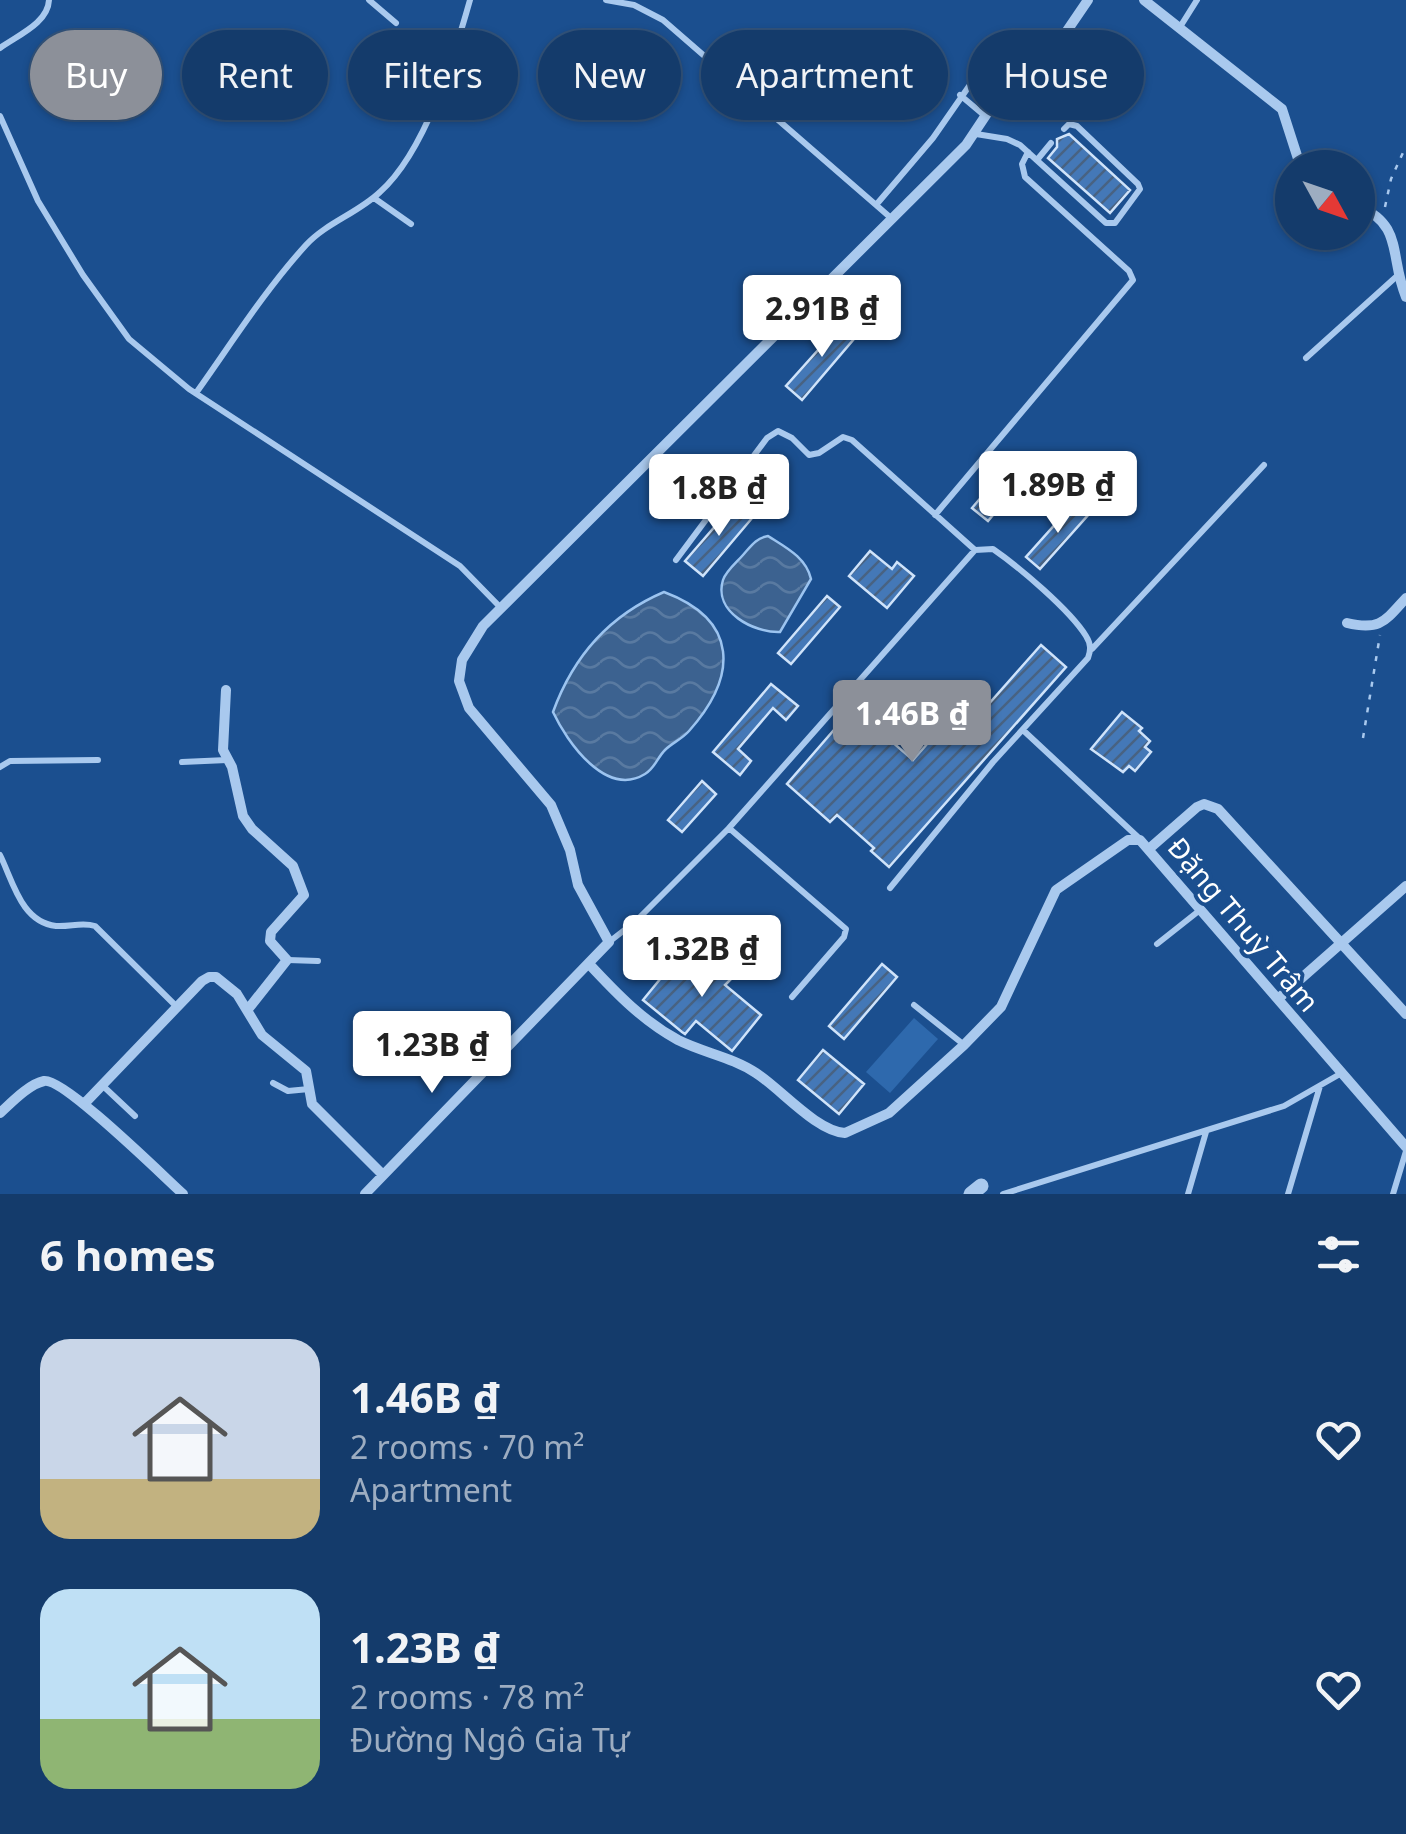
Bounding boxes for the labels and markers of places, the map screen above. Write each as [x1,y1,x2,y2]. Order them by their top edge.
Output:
pin: 2.91B ₫ [730,275,914,360]
pin: 1.89B ₫ [966,451,1150,536]
pin: 1.8B ₫ [638,454,800,539]
pin: 1.46B ₫ [820,680,1004,765]
pin: 1.32B ₫ [610,915,794,1000]
pin: 1.23B ₫ [340,1011,524,1096]

